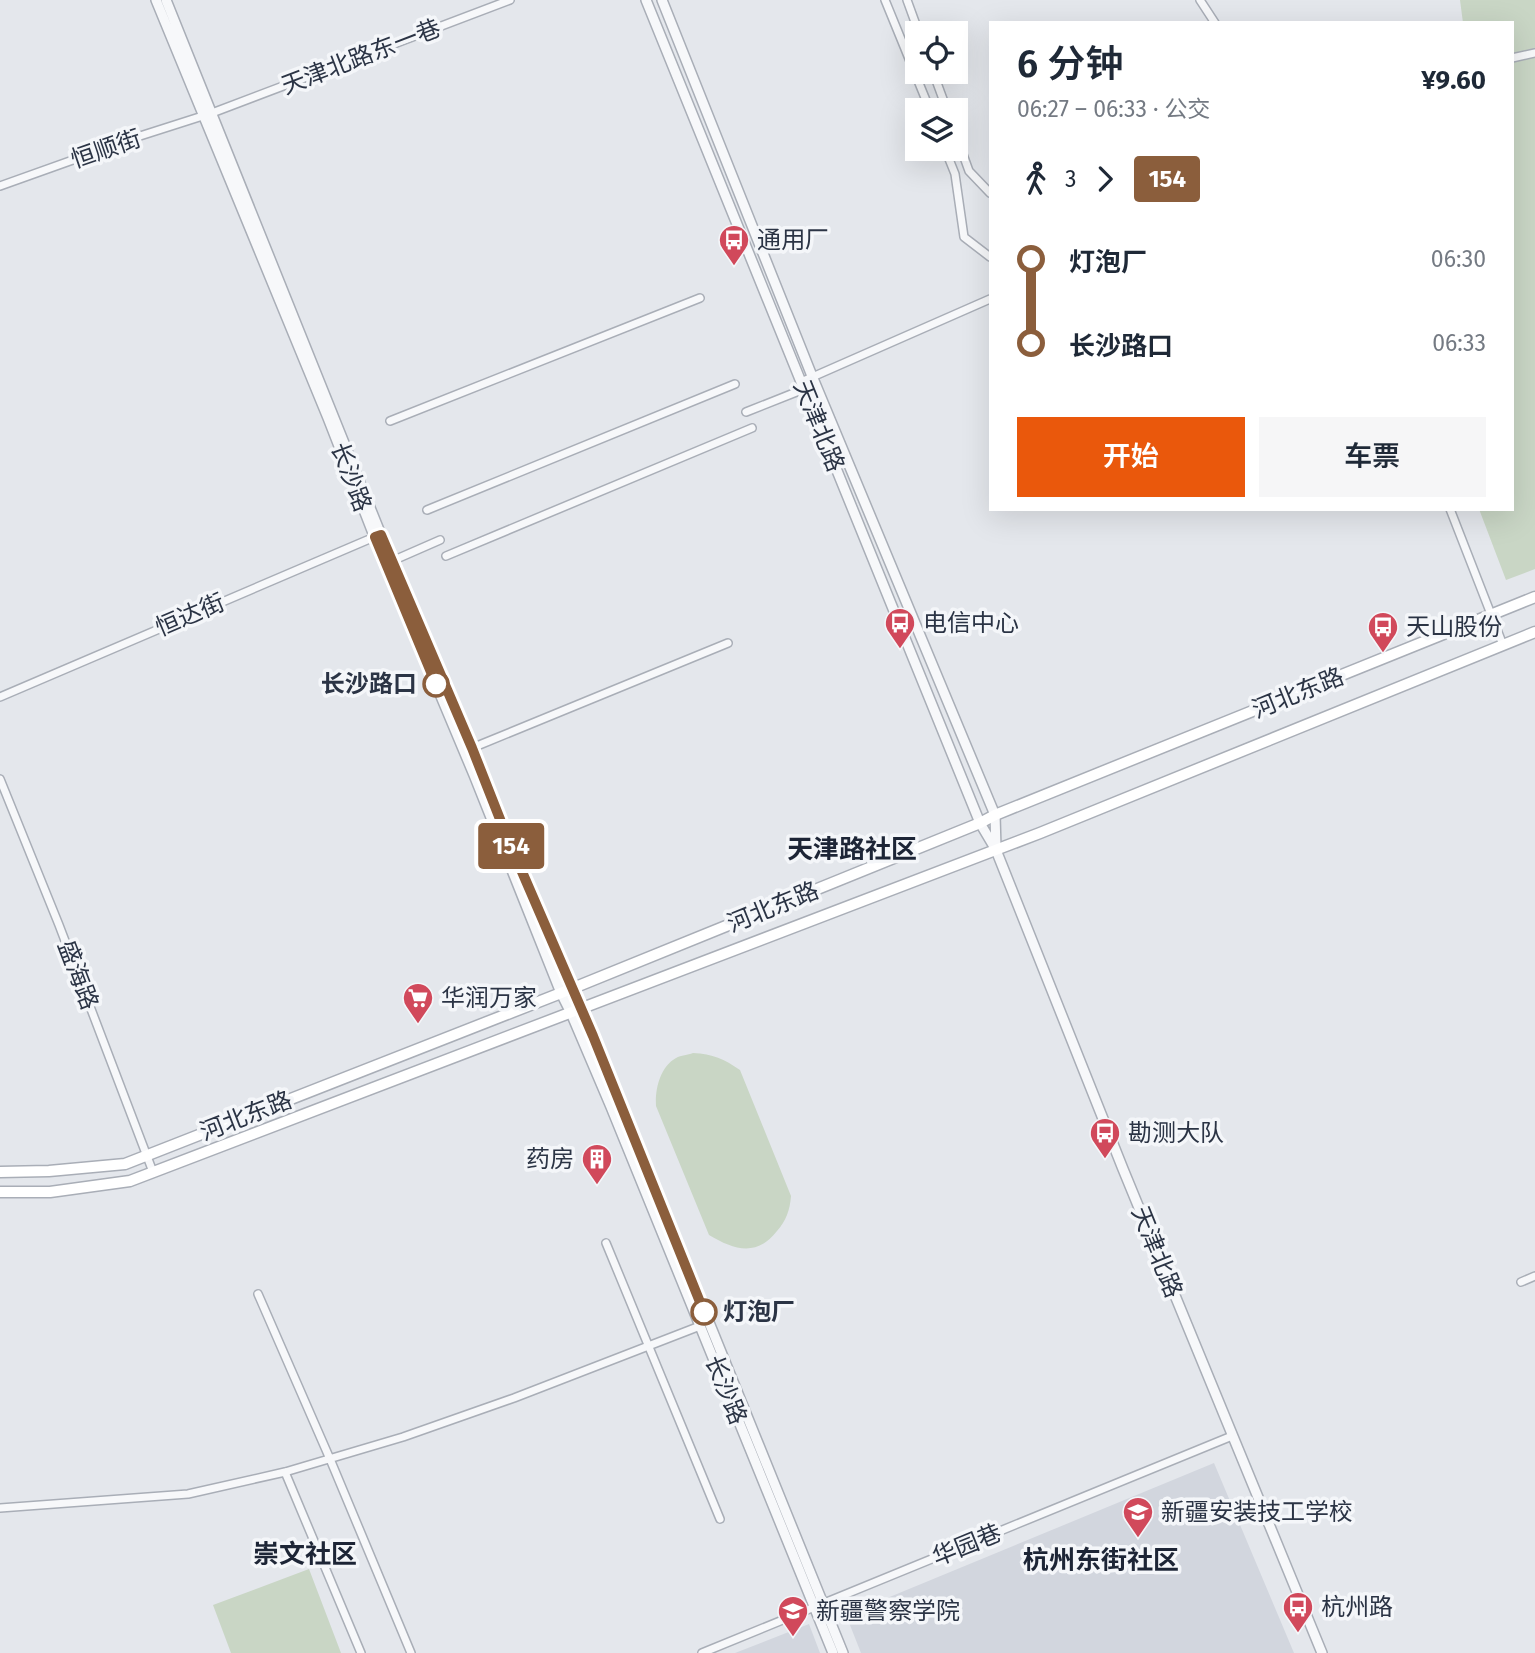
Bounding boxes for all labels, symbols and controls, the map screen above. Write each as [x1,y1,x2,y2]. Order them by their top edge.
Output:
street label: 天津北路东一巷 [278,14,444,100]
map controls [905,21,968,161]
button: locate [905,21,968,84]
text: 6 分钟 [1017,41,1123,87]
text: ¥9.60 [1421,65,1486,96]
text: 06:27 – 06:33 · 公交 [1017,95,1211,123]
button: layers [905,98,968,161]
street label: 恒顺街 [67,124,145,174]
icon: walk [1017,160,1055,198]
icon: forward [1086,160,1124,198]
text: 3 [1065,165,1076,193]
text: 154 [1148,165,1186,193]
bus stop icon: 通用厂 [717,223,751,267]
place label: 通用厂 [757,226,829,254]
text: 06:30 [1431,245,1486,273]
text: 灯泡厂 [1069,247,1147,278]
text: 06:33 [1432,329,1486,357]
text: 长沙路口 [1069,331,1173,362]
street label: 天津北路 [788,376,850,476]
button: 开始 [1017,417,1245,497]
button: 车票 [1259,417,1486,497]
street label: 长沙路 [325,438,377,516]
street label: 恒达街 [151,588,229,642]
bus stop icon: 电信中心 [883,606,917,650]
place label: 电信中心 [923,609,1019,637]
bus stop icon: 天山股份 [1366,610,1400,654]
place label: 天山股份 [1406,613,1502,641]
street label: 河北东路 [1248,662,1348,724]
place label: 长沙路口 [321,670,417,698]
marker: 长沙路口 [423,671,449,697]
line badge: 154 [471,823,551,869]
text: 154 [492,832,530,860]
district label: 天津路社区 [787,834,917,865]
street label: 河北东路 [723,876,823,938]
street label: 盛海路 [52,936,104,1014]
supermarket icon: 华润万家 [401,981,435,1025]
place label: 华润万家 [441,984,537,1012]
street label: 河北东路 [196,1086,296,1146]
bus stop icon: 勘测大队 [1088,1116,1122,1160]
place label: 勘测大队 [1128,1119,1224,1147]
building icon: 药房 [580,1142,614,1186]
place label: 药房 [526,1145,574,1173]
street label: 天津北路 [1126,1202,1188,1302]
place label: 灯泡厂 [723,1298,795,1326]
marker: 灯泡厂 [691,1299,717,1325]
street label: 长沙路 [700,1351,752,1429]
school or university icon: 新疆安装技工学校 [1121,1495,1155,1539]
place label: 新疆安装技工学校 [1161,1498,1353,1526]
street label: 华园巷 [928,1519,1006,1571]
district label: 崇文社区 [253,1539,357,1570]
district label: 杭州东街社区 [1023,1545,1179,1576]
bus stop icon: 杭州路 [1281,1590,1315,1634]
place label: 杭州路 [1321,1593,1393,1621]
school or university icon: 新疆警察学院 [776,1594,810,1638]
place label: 新疆警察学院 [816,1597,960,1625]

